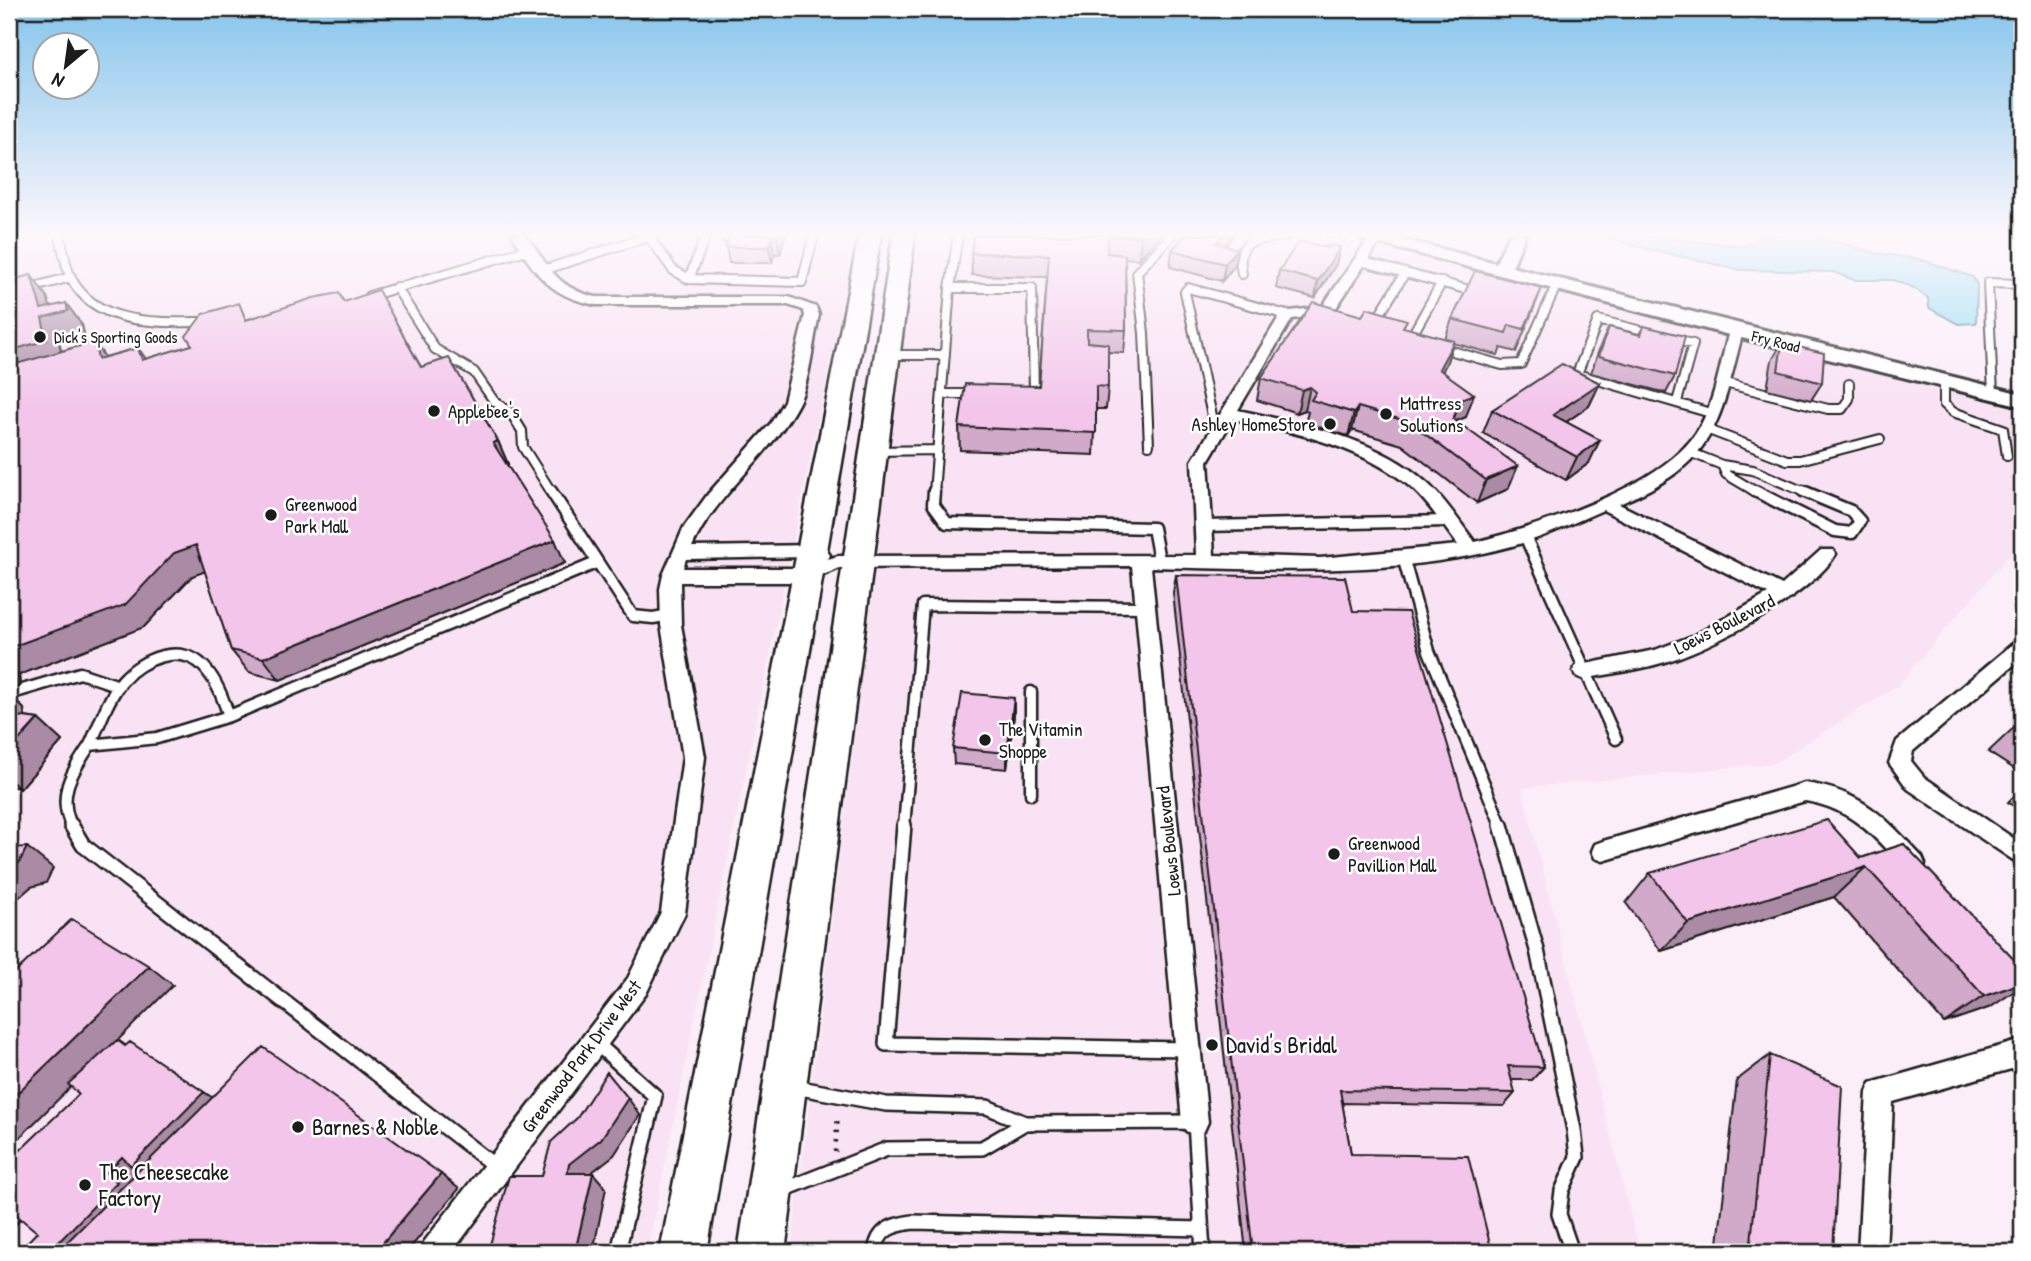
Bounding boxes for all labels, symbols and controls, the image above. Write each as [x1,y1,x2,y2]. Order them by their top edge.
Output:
north arrow [32,32,102,102]
text: N [47,67,68,95]
street label: Fry Road [1749,324,1802,358]
place label: Dick's Sporting Goods [54,326,177,348]
marker: Dick's Sporting Goods [32,329,48,345]
place label: Mattress Solutions [1400,390,1463,438]
place label: Applebee's [448,398,520,424]
marker: Applebee's [426,403,442,419]
marker: Mattress Solutions [1378,406,1394,422]
place label: Ashley HomeStore [1192,411,1316,437]
marker: Ashley HomeStore [1322,416,1338,432]
place label: Greenwood Park Mall [285,491,357,539]
marker: Greenwood Park Mall [263,507,279,523]
street label: Loews Boulevard [1669,587,1779,661]
place label: The Vitamin Shoppe [999,716,1083,764]
marker: The Vitamin Shoppe [977,732,993,748]
street label: Loews Boulevard [1149,784,1187,897]
place label: Greenwood Pavillion Mall [1348,830,1437,878]
marker: Greenwood Pavillion Mall [1326,846,1342,862]
street label: Greenwood Park Drive West [515,974,647,1138]
place label: David's Bridal [1226,1029,1338,1060]
marker: David's Bridal [1204,1037,1220,1053]
place label: Barnes & Noble [312,1111,439,1142]
marker: Barnes & Noble [290,1119,306,1135]
place label: The Cheesecake Factory [98,1156,229,1213]
marker: The Cheesecake Factory [77,1177,93,1193]

